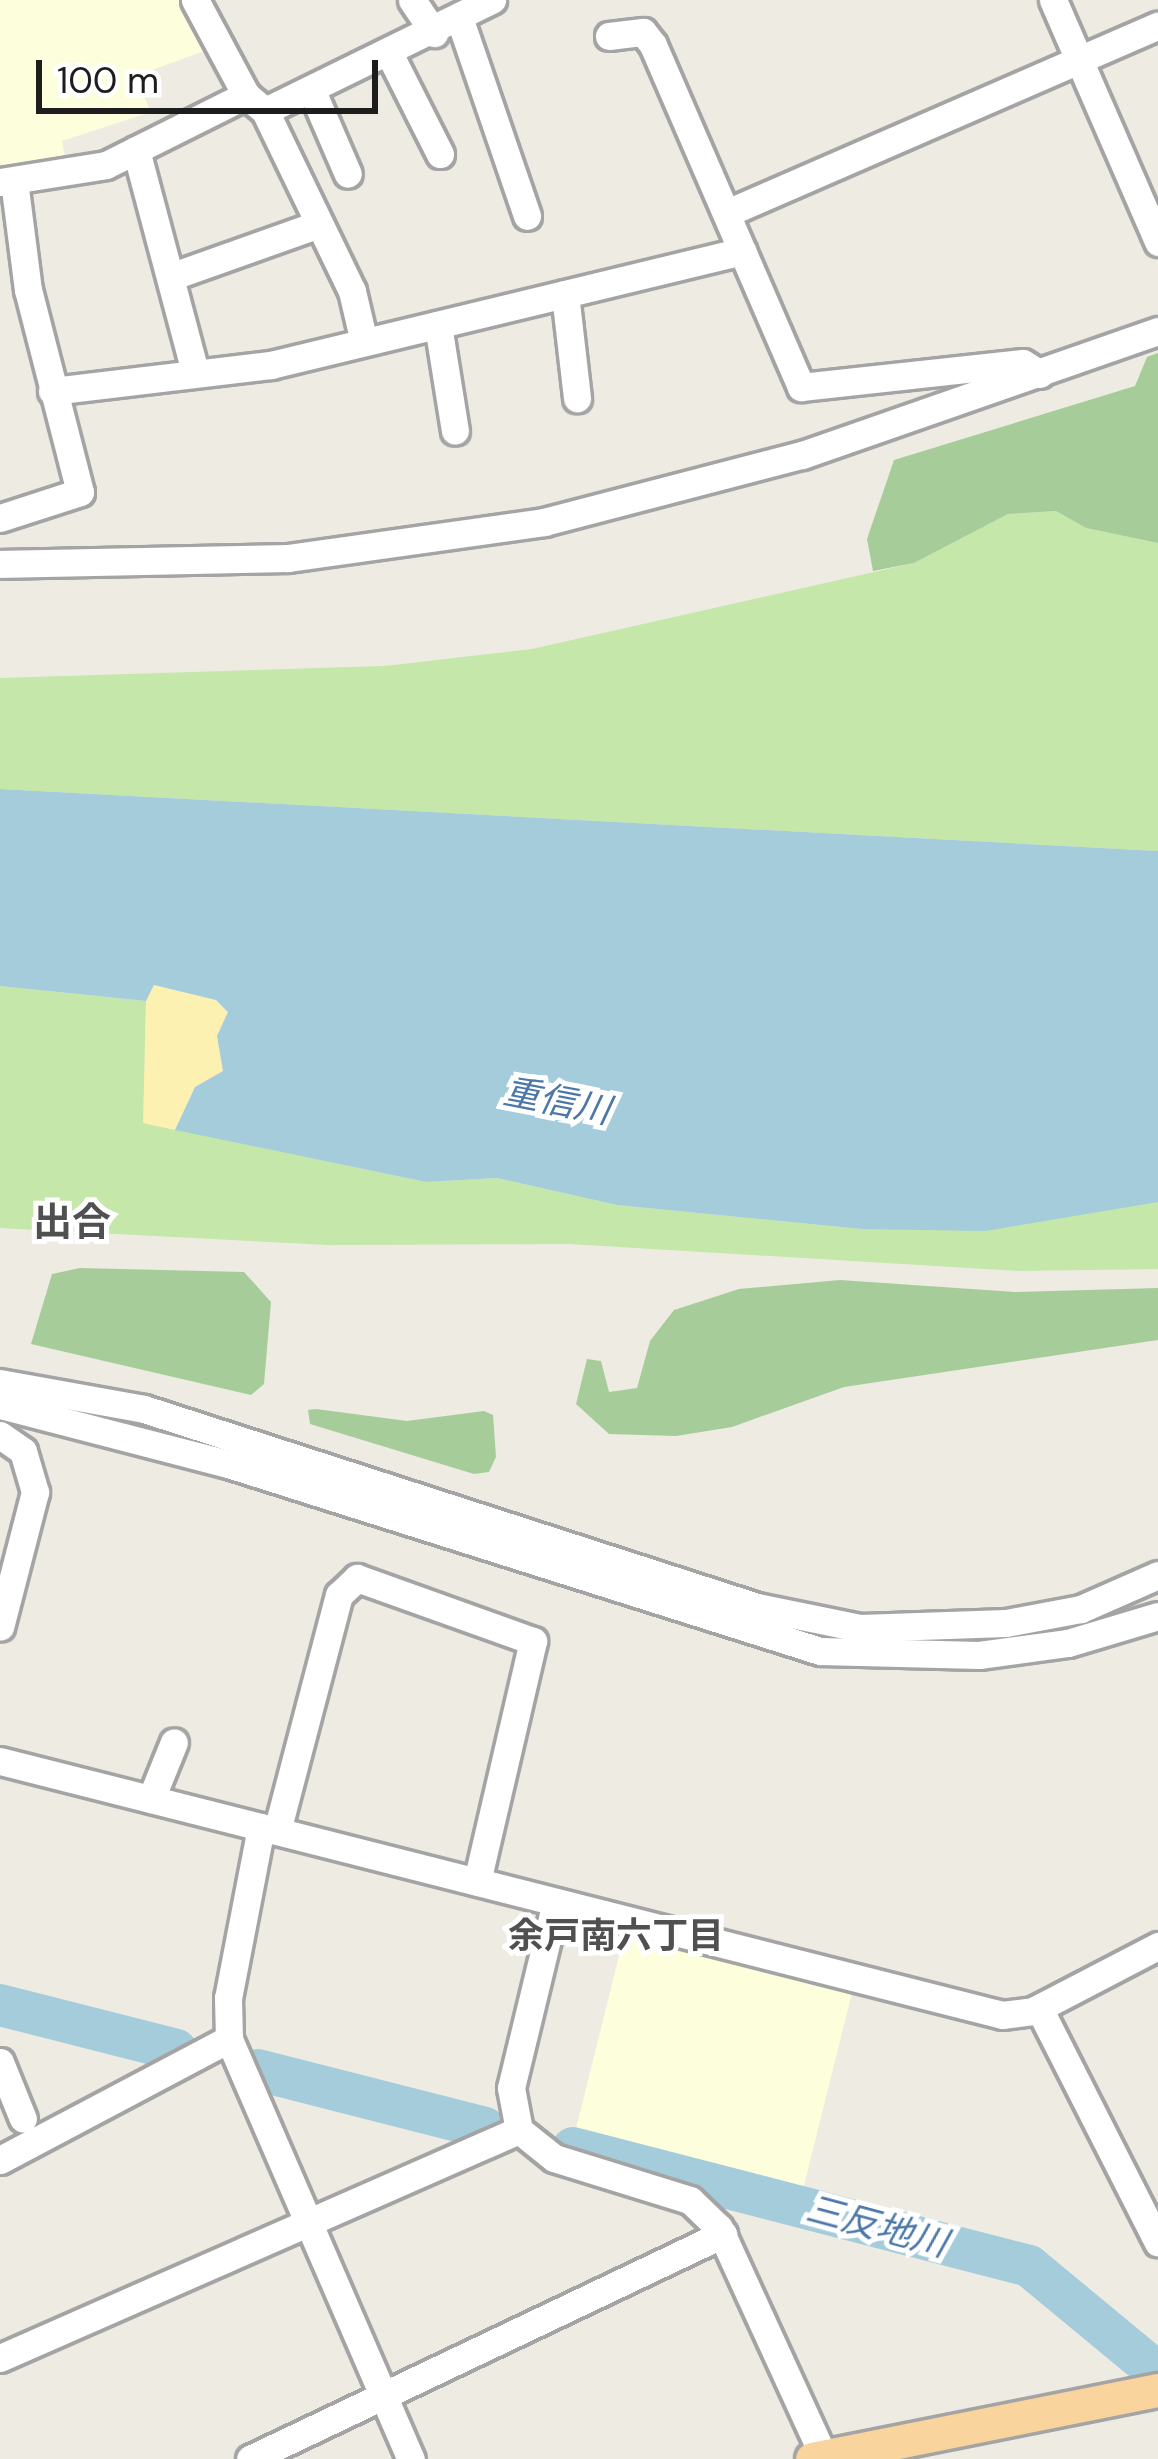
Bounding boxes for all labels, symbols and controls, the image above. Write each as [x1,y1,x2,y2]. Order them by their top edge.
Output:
scale bar [42,36,384,110]
text: 100 m [57,57,159,104]
water label: 重信川 [500,1069,614,1133]
district label: 出合 [33,1199,111,1245]
district label: 余戸南六丁目 [508,1914,724,1958]
water label: 三反地川 [802,2187,952,2265]

